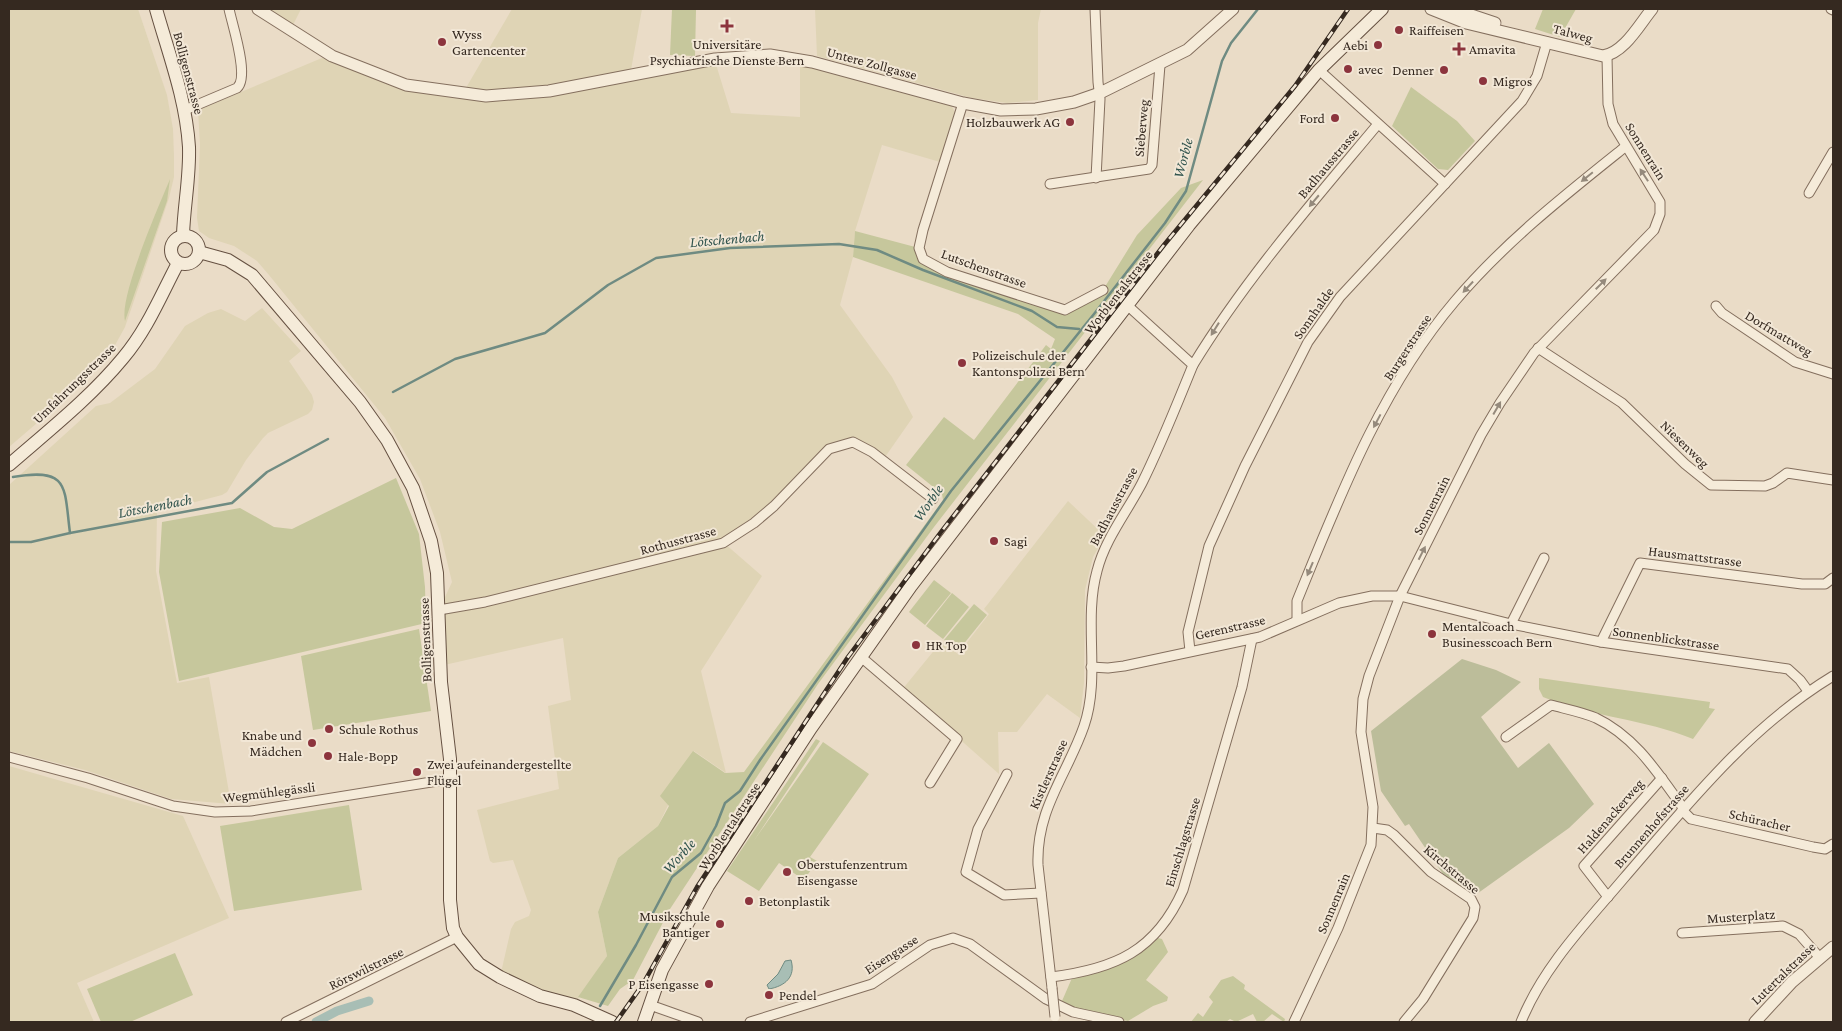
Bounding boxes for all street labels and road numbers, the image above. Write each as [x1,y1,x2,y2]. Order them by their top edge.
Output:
street label: Talweg [1551,20,1595,46]
street label: Bolligenstrasse [170,30,208,116]
street label: Untere Zollgasse [825,43,919,83]
street label: Sieberweg [1131,98,1152,157]
street label: Sonnenrain [1622,119,1670,183]
street label: Badhausstrasse [1294,125,1362,201]
street label: Lutschenstrasse [939,245,1029,291]
street label: Worblentalstrasse [1080,247,1156,337]
street label: Sonnhalde [1289,284,1337,342]
street label: Dorfmattweg [1743,307,1816,359]
street label: Burgerstrasse [1380,311,1434,383]
street label: Umfahrungsstrasse [29,339,119,427]
street label: Niesenweg [1657,417,1713,471]
street label: Badhausstrasse [1086,464,1140,548]
street label: Sonnenrain [1409,472,1453,537]
street label: Rothusstrasse [638,522,718,558]
street label: Hausmattstrasse [1647,542,1743,570]
street label: Bolligenstrasse [416,598,434,682]
street label: Gerenstrasse [1193,611,1267,643]
street label: Sonnenblickstrasse [1612,623,1720,653]
street label: Kistlerstrasse [1025,736,1071,812]
street label: Haldenackerweg [1573,775,1647,857]
street label: Wegmühlegässli [222,778,316,806]
street label: Worblentalstrasse [695,779,763,873]
street label: Brunnenhofstrasse [1610,781,1692,871]
street label: Einschlagstrasse [1161,795,1203,889]
street label: Schüracher [1728,805,1792,835]
street label: Kirchstrasse [1421,841,1483,897]
street label: Sonnenrain [1313,870,1353,936]
street label: Musterplatz [1706,906,1776,926]
street label: Eisengasse [861,931,921,977]
street label: Lutertalstrasse [1748,938,1818,1008]
street label: Rörswilstrasse [326,943,406,993]

